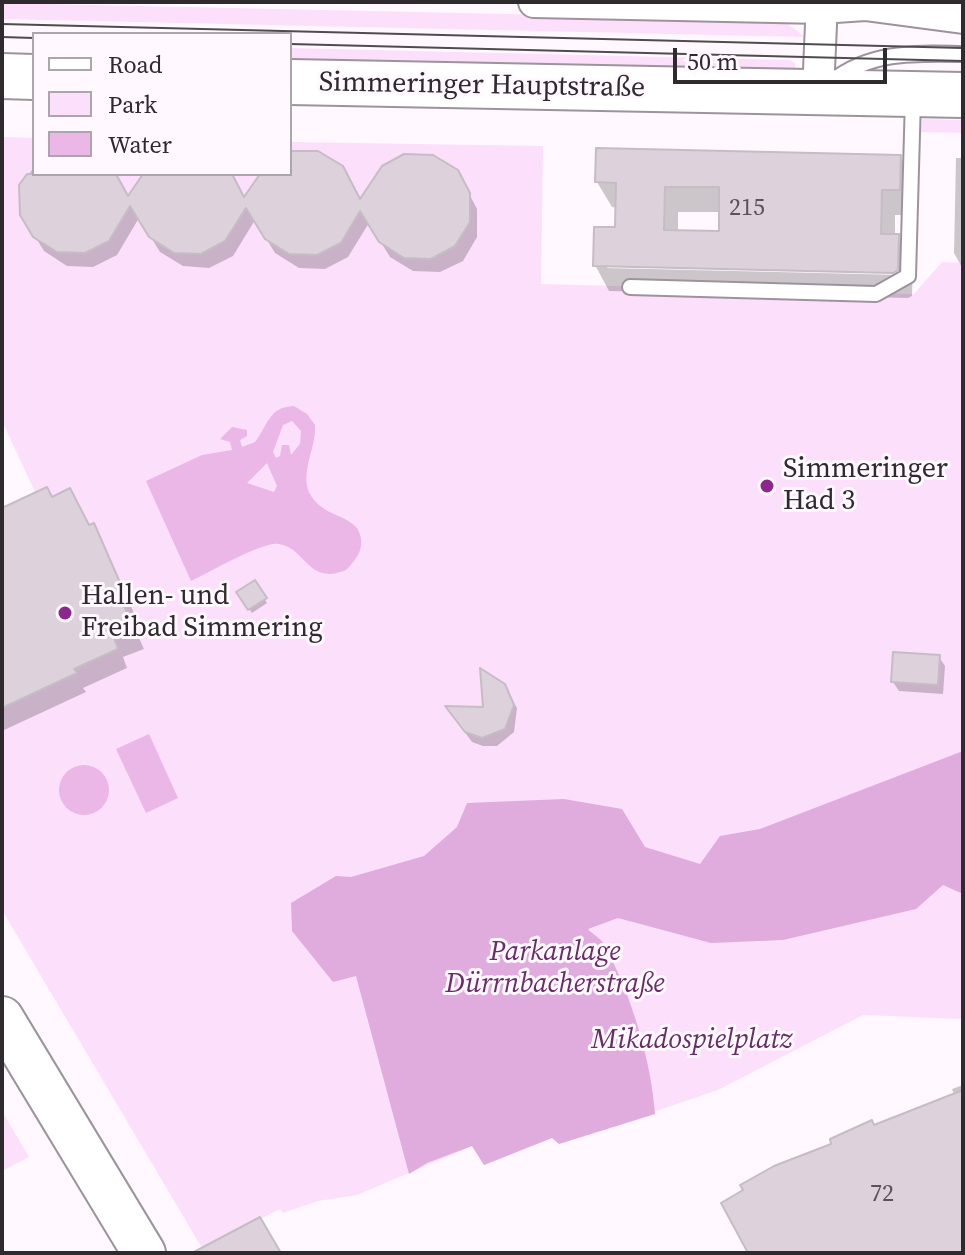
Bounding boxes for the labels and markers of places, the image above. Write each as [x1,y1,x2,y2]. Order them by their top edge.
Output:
place label: Simmeringer Had 3 [783,453,948,519]
marker: Simmeringer Had 3 [758,477,776,495]
place label: Hallen- und Freibad Simmering [81,580,323,646]
marker: Hallen- und Freibad Simmering [56,604,74,622]

